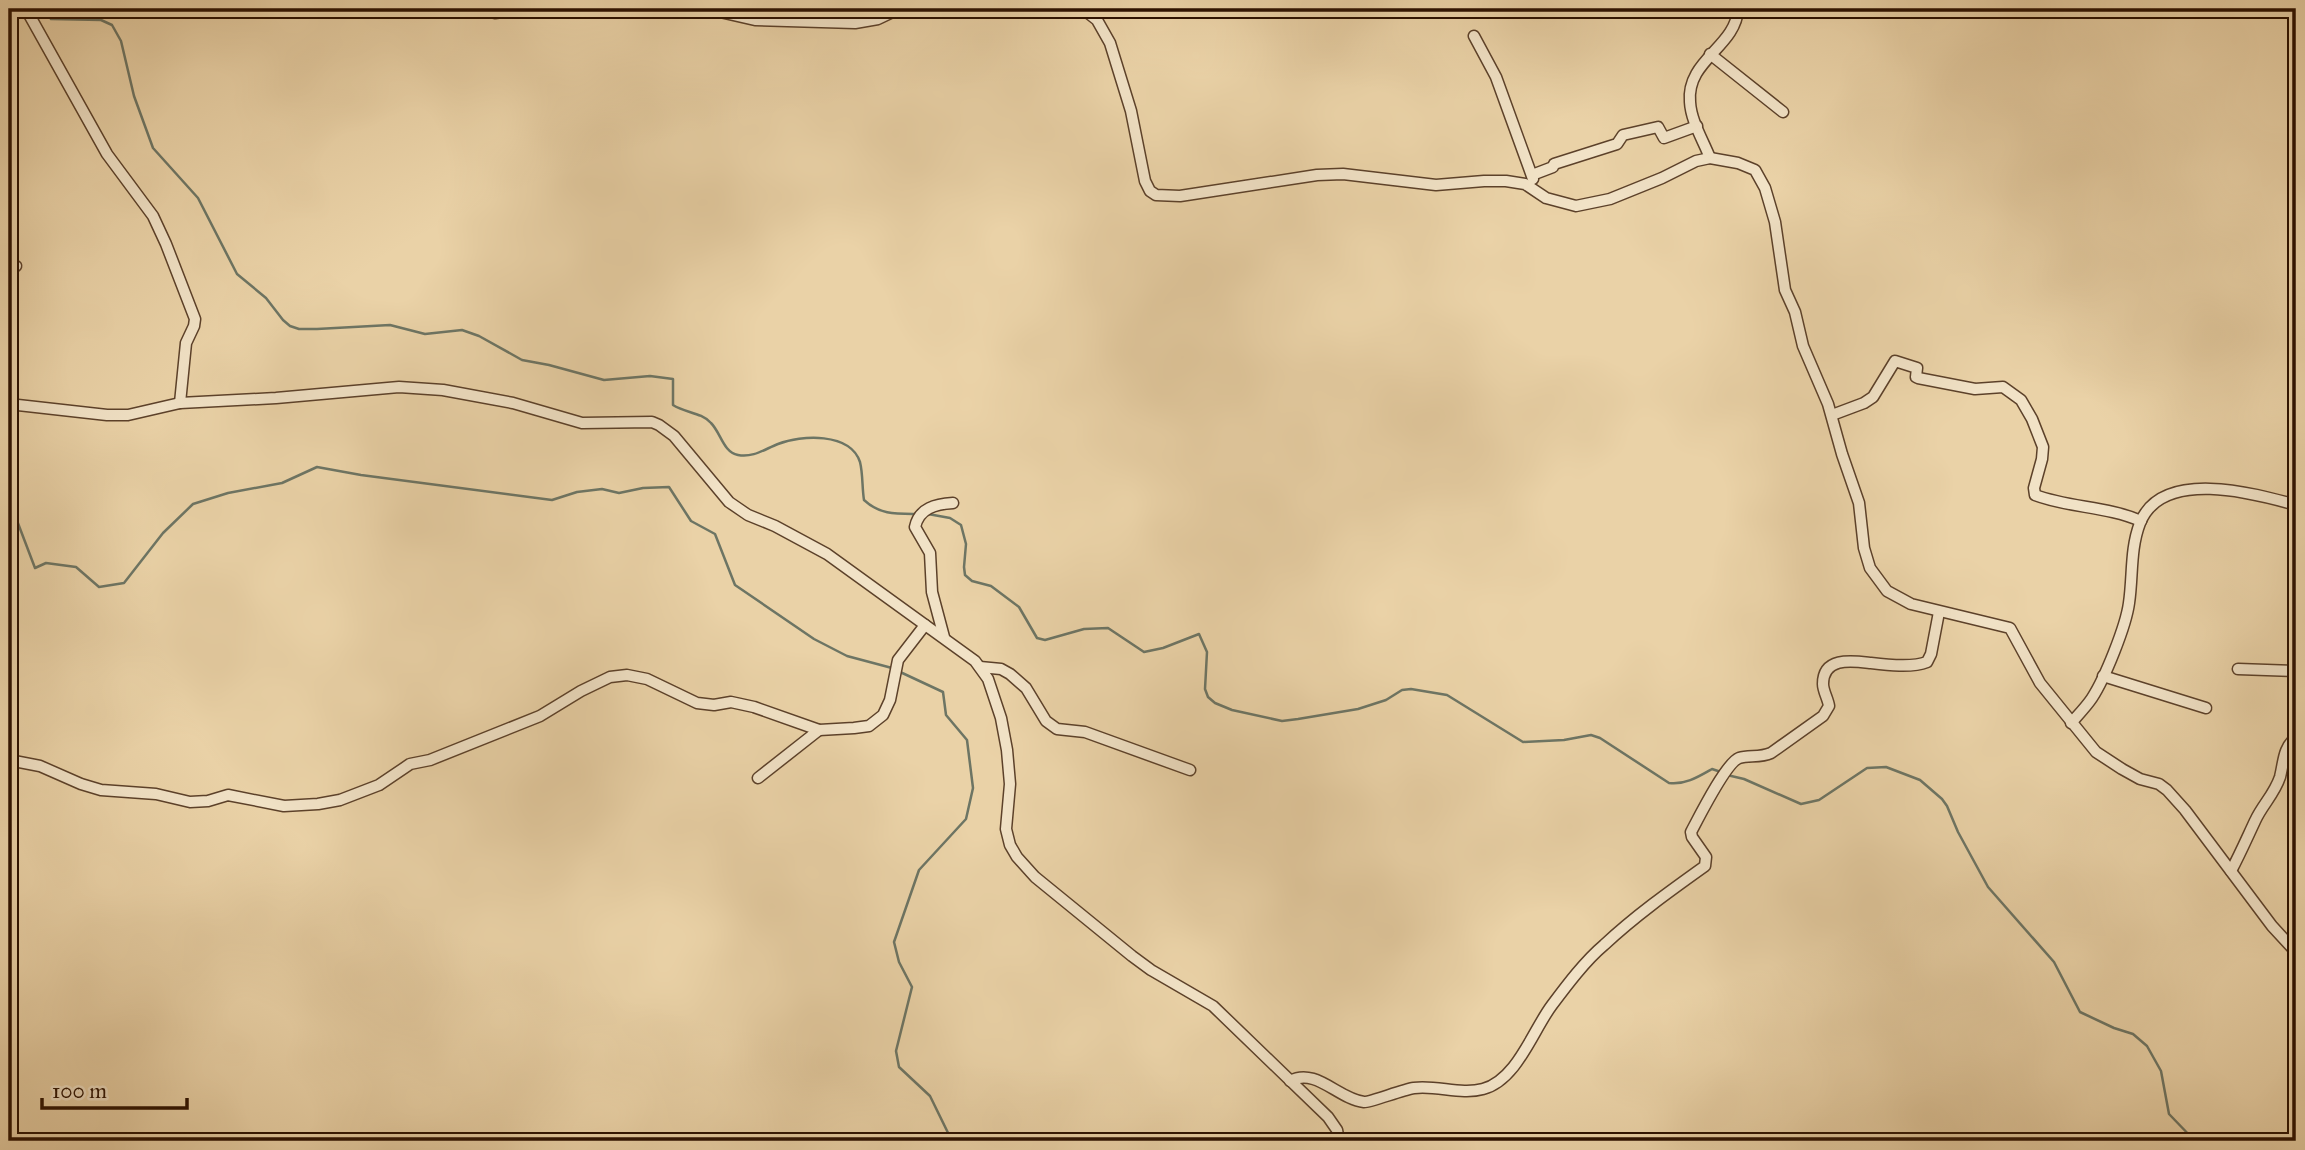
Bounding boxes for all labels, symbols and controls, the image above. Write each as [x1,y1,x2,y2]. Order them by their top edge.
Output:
scale bar [42,1066,187,1110]
text: 100 m [52,1078,107,1104]

